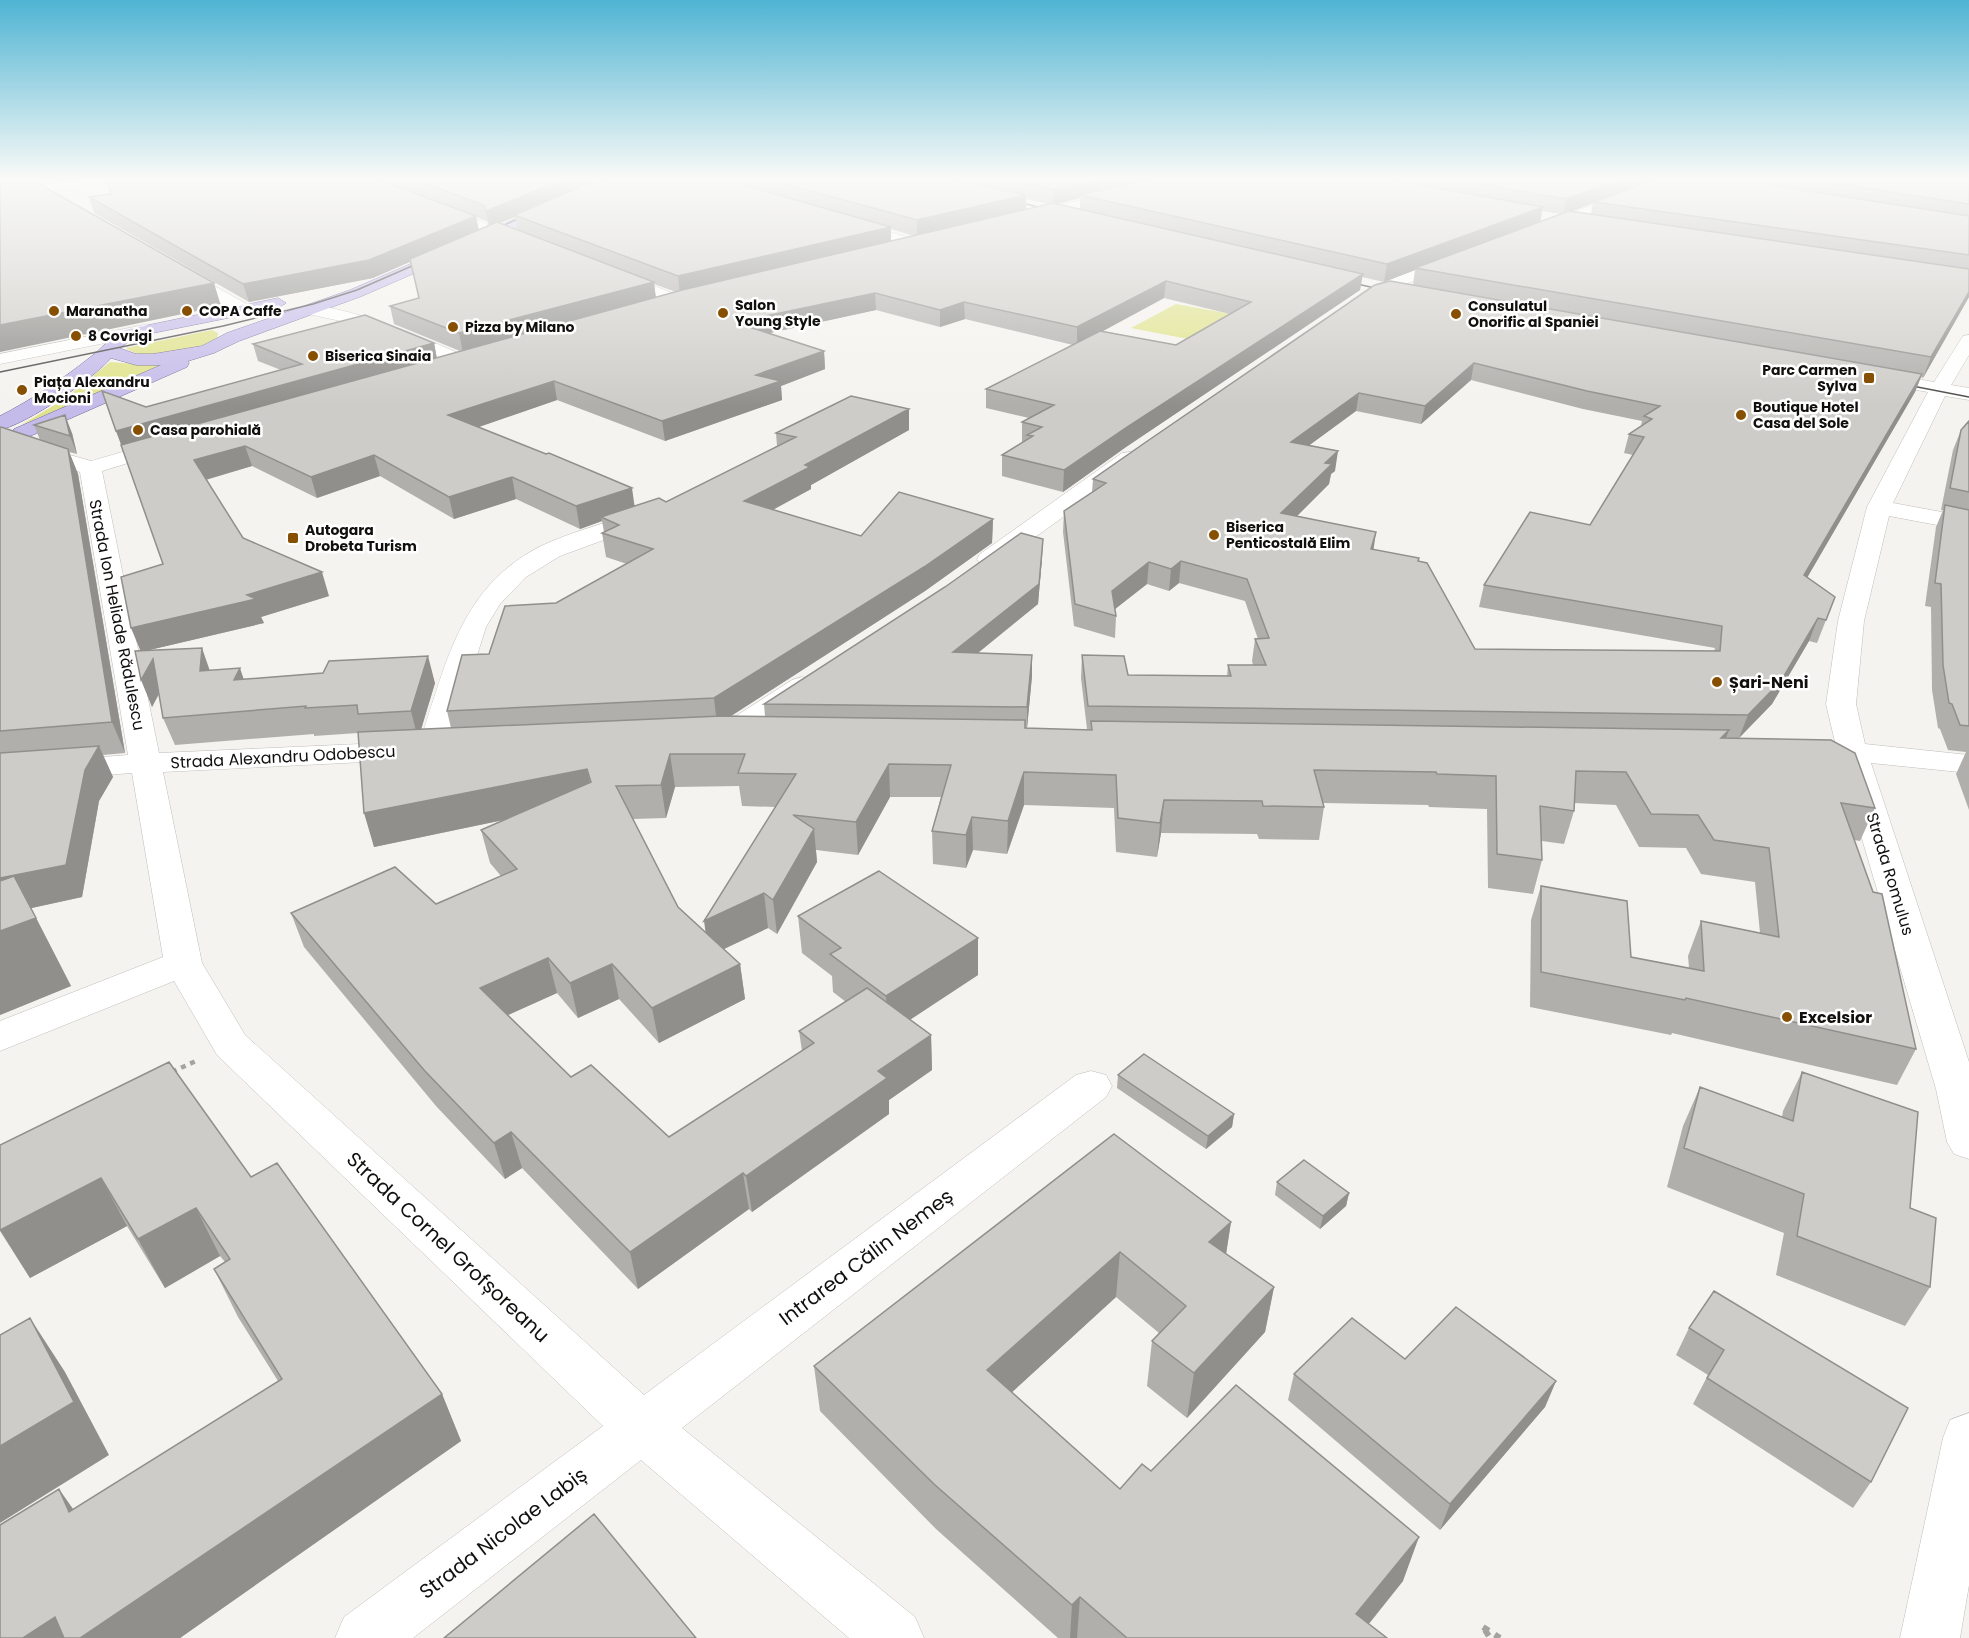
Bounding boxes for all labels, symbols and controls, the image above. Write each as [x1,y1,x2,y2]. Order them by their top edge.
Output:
place label: Salon Young Style [735,295,821,331]
place label: Consulatul Onorific al Spaniei [1468,296,1599,332]
place label: Maranatha [66,301,147,321]
place label: COPA Caffe [199,301,282,321]
marker: Maranatha [47,304,61,318]
marker: COPA Caffe [180,304,194,318]
marker: Salon Young Style [716,306,730,320]
marker: Consulatul Onorific al Spaniei [1449,307,1463,321]
place label: Pizza by Milano [465,317,575,337]
marker: Pizza by Milano [446,320,460,334]
place label: 8 Covrigi [88,326,152,346]
marker: 8 Covrigi [69,329,83,343]
place label: Biserica Sinaia [325,346,431,366]
marker: Biserica Sinaia [306,349,320,363]
place label: Parc Carmen Sylva [1762,360,1857,396]
marker: Parc Carmen Sylva [1862,371,1876,385]
place label: Piața Alexandru Mocioni [34,372,150,408]
marker: Piața Alexandru Mocioni [15,383,29,397]
place label: Boutique Hotel Casa del Sole [1753,397,1859,433]
marker: Boutique Hotel Casa del Sole [1734,408,1748,422]
place label: Casa parohială [150,420,261,440]
marker: Casa parohială [131,423,145,437]
street label: Strada Ion Heliade Rădulescu [83,497,151,733]
place label: Biserica Penticostală Elim [1226,517,1350,553]
place label: Autogara Drobeta Turism [305,520,417,556]
marker: Biserica Penticostală Elim [1207,528,1221,542]
marker: Autogara Drobeta Turism [286,531,300,545]
place label: Șari-Neni [1729,671,1808,694]
marker: Șari-Neni [1710,675,1724,689]
street label: Strada Alexandru Odobescu [170,740,396,774]
street label: Strada Romulus [1860,810,1920,938]
place label: Excelsior [1799,1006,1872,1029]
marker: Excelsior [1780,1010,1794,1024]
street label: Strada Cornel Grofșoreanu [340,1145,556,1349]
street label: Intrarea Călin Nemeș [773,1182,959,1332]
street label: Strada Nicolae Labiș [413,1461,593,1605]

